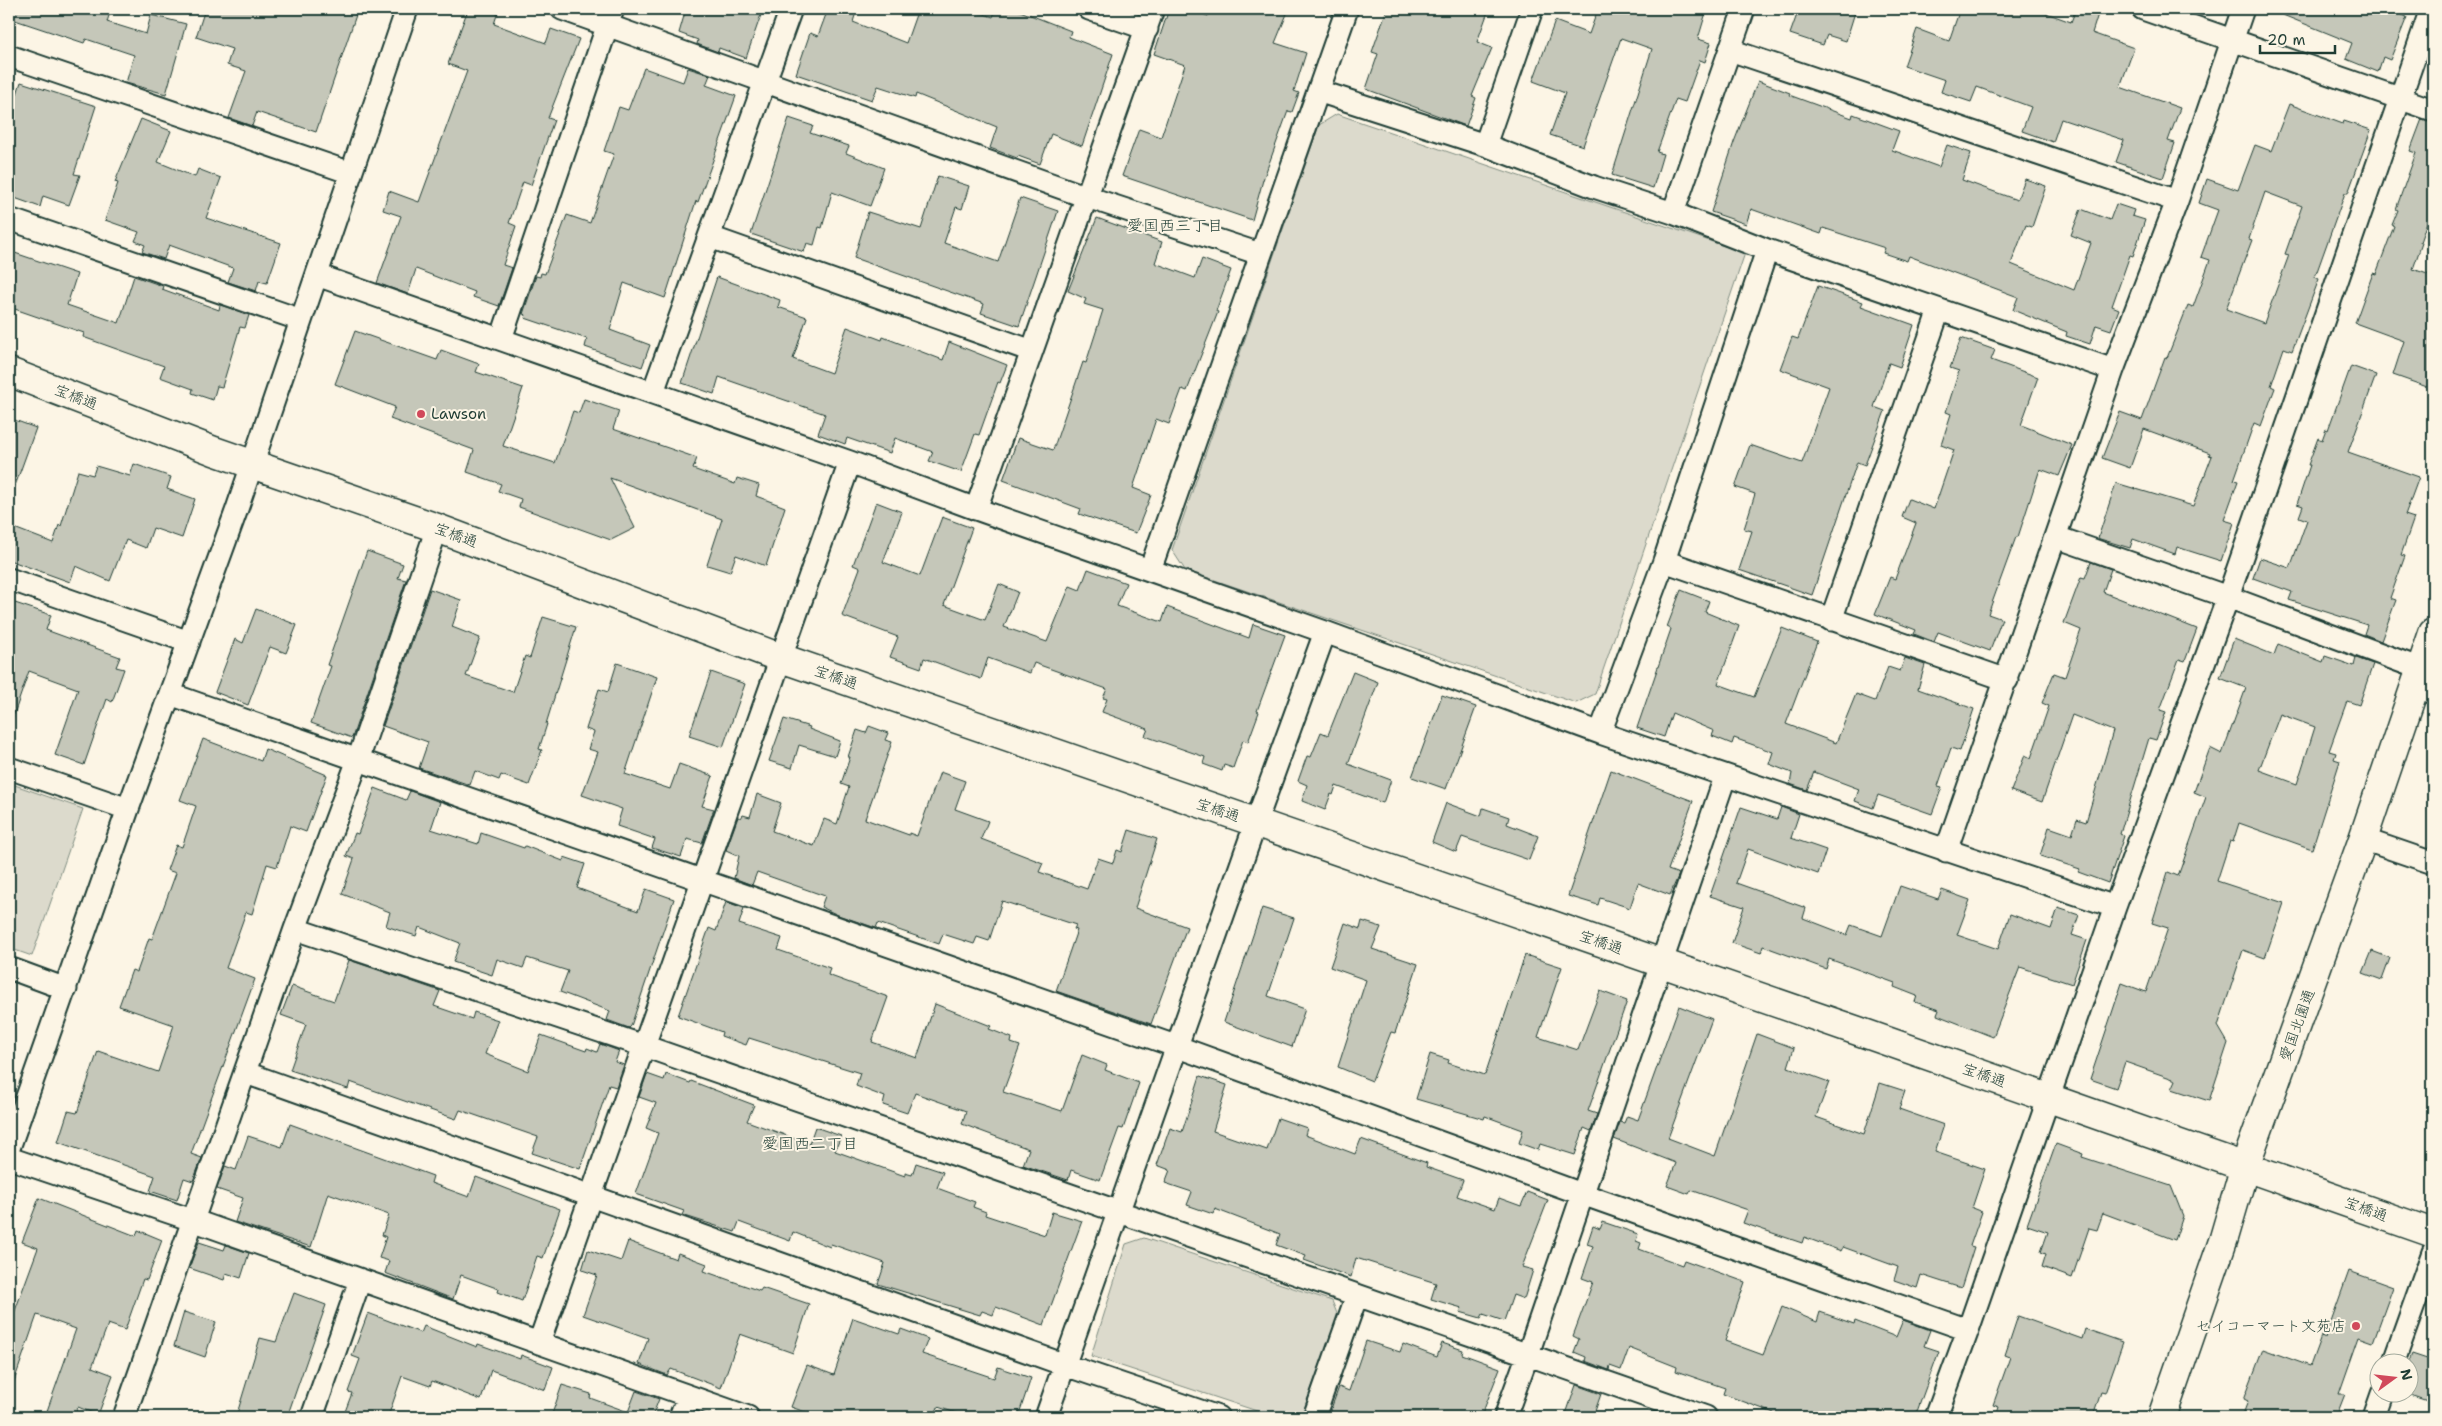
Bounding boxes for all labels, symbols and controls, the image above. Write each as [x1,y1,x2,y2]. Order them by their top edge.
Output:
scale bar [2260,22,2334,54]
text: 20 m [2267,30,2306,50]
district label: 愛国西三丁目 [1127,215,1223,236]
street label: 宝橋通 [51,380,101,414]
place label: Lawson [431,404,486,424]
marker: Lawson [415,408,427,420]
street label: 宝橋通 [431,518,481,552]
street label: 宝橋通 [811,660,861,694]
street label: 宝橋通 [1194,794,1242,826]
street label: 宝橋通 [1576,925,1626,959]
street label: 愛国北園通 [2275,986,2319,1064]
street label: 宝橋通 [1959,1058,2009,1092]
district label: 愛国西二丁目 [762,1133,858,1154]
street label: 宝橋通 [2341,1192,2391,1226]
place label: セイコーマート文苑店 [2196,1316,2346,1336]
marker: セイコーマート文苑店 [2350,1320,2362,1332]
north arrow [2370,1354,2420,1404]
text: N [2396,1367,2417,1382]

